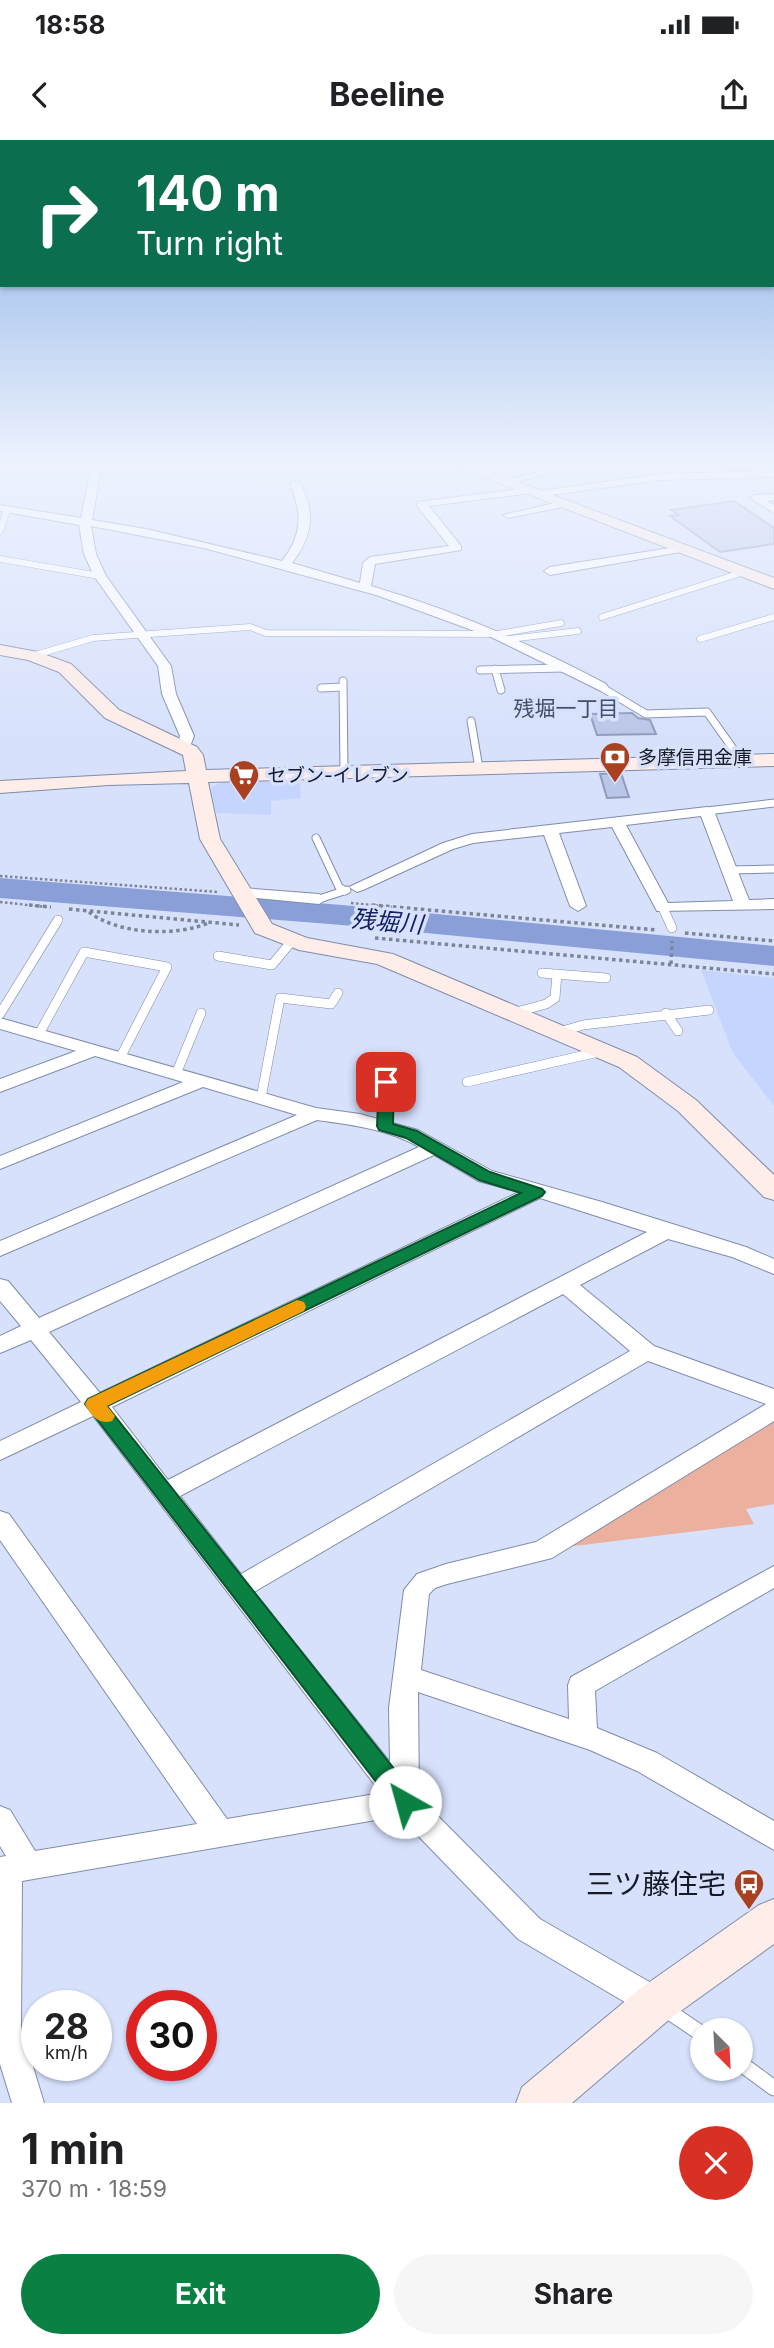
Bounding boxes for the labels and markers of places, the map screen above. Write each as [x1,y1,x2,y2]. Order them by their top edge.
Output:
bank icon: 多摩信用金庫 [598,740,632,784]
place label: 多摩信用金庫 [638,746,752,769]
supermarket icon: セブン-イレブン [227,758,261,802]
place label: セブン-イレブン [267,764,409,787]
pin [356,1052,416,1112]
place label: 三ツ藤住宅 [586,1867,726,1901]
bus stop icon: 三ツ藤住宅 [732,1867,766,1911]

